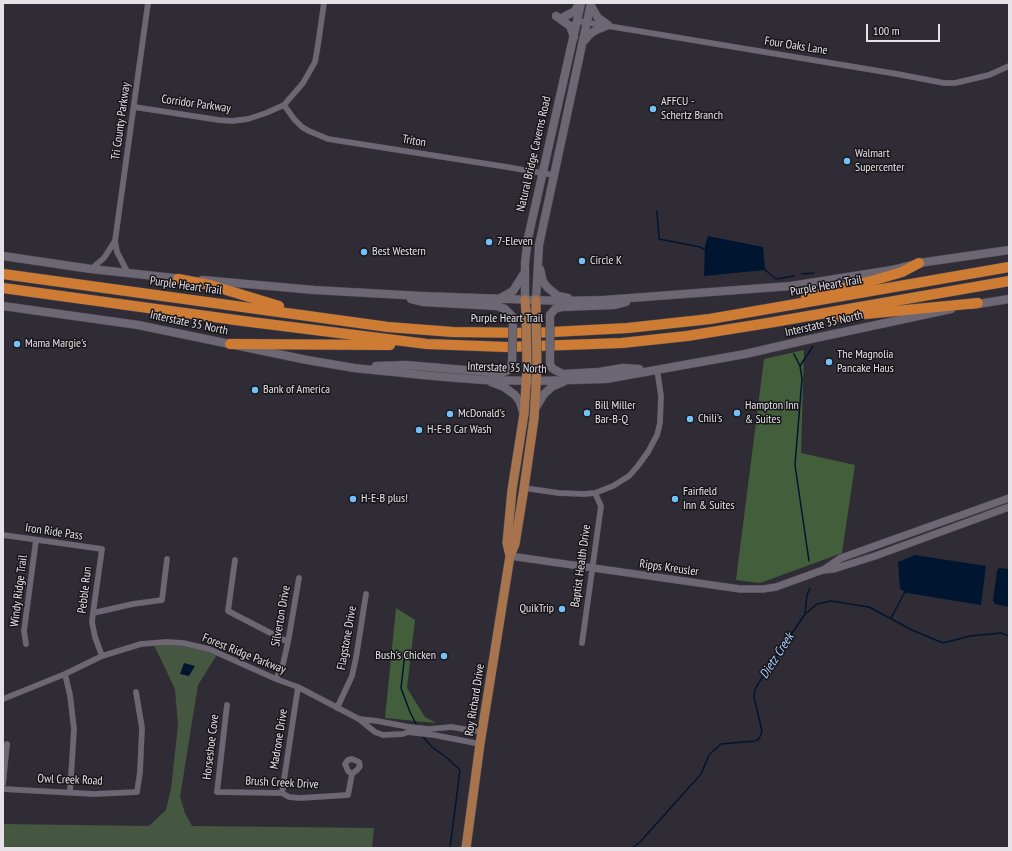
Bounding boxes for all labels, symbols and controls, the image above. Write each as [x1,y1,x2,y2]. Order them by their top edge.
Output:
scale bar [868,16,942,42]
text: 100 m [873,23,900,38]
street label: Four Oaks Lane [763,34,829,58]
street label: Tri County Parkway [108,81,134,161]
street label: Corridor Parkway [160,92,232,116]
street label: Natural Bridge Caverns Road [514,95,554,213]
place label: AFFCU - Schertz Branch [661,95,723,123]
marker: AFFCU - Schertz Branch [648,104,658,114]
street label: Triton [401,132,427,150]
place label: Walmart Supercenter [855,147,905,175]
marker: Walmart Supercenter [842,156,852,166]
place label: 7-Eleven [497,235,533,249]
marker: 7-Eleven [484,237,494,247]
place label: Best Western [372,245,426,259]
marker: Best Western [359,247,369,257]
place label: Circle K [590,254,622,268]
marker: Circle K [577,256,587,266]
street label: Purple Heart Trail [789,273,863,299]
street label: Purple Heart Trail [149,274,223,298]
street label: Interstate 35 North [149,308,229,338]
street label: Interstate 35 North [784,308,864,340]
street label: Purple Heart Trail [471,312,543,326]
place label: Mama Margie's [25,337,87,351]
marker: Mama Margie's [12,339,22,349]
place label: The Magnolia Pancake Haus [837,348,894,376]
marker: The Magnolia Pancake Haus [824,357,834,367]
street label: Interstate 35 North [467,359,547,377]
place label: Bank of America [263,383,330,397]
marker: Bank of America [250,385,260,395]
place label: Bill Miller Bar-B-Q [595,399,635,427]
place label: Hampton Inn & Suites [745,399,799,427]
place label: McDonald's [458,407,505,421]
marker: Bill Miller Bar-B-Q [582,408,592,418]
marker: Hampton Inn & Suites [732,408,742,418]
marker: McDonald's [445,409,455,419]
place label: Chili's [698,412,722,426]
marker: Chili's [685,414,695,424]
place label: H-E-B Car Wash [427,423,492,437]
marker: H-E-B Car Wash [414,425,424,435]
place label: Fairfield Inn & Suites [683,485,734,513]
place label: H-E-B plus! [361,492,408,506]
marker: H-E-B plus! [348,494,358,504]
marker: Fairfield Inn & Suites [670,494,680,504]
street label: Iron Ride Pass [24,521,84,543]
street label: Baptist Health Drive [568,524,594,608]
street label: Windy Ridge Trail [7,554,31,628]
street label: Ripps Kreusler [638,557,700,579]
street label: Pebble Run [75,566,95,614]
street label: Silverton Drive [269,584,293,648]
place label: QuikTrip [519,602,554,616]
marker: QuikTrip [557,604,567,614]
street label: Flagstone Drive [334,605,360,671]
water label: Dietz Creek [757,630,797,682]
street label: Forest Ridge Parkway [200,631,288,677]
place label: Bush's Chicken [375,649,436,663]
marker: Bush's Chicken [439,651,449,661]
street label: Roy Richard Drive [462,663,488,737]
street label: Madrone Drive [267,708,291,770]
street label: Horseshoe Cove [200,713,222,781]
street label: Owl Creek Road [37,772,103,788]
street label: Brush Creek Drive [245,774,319,792]

